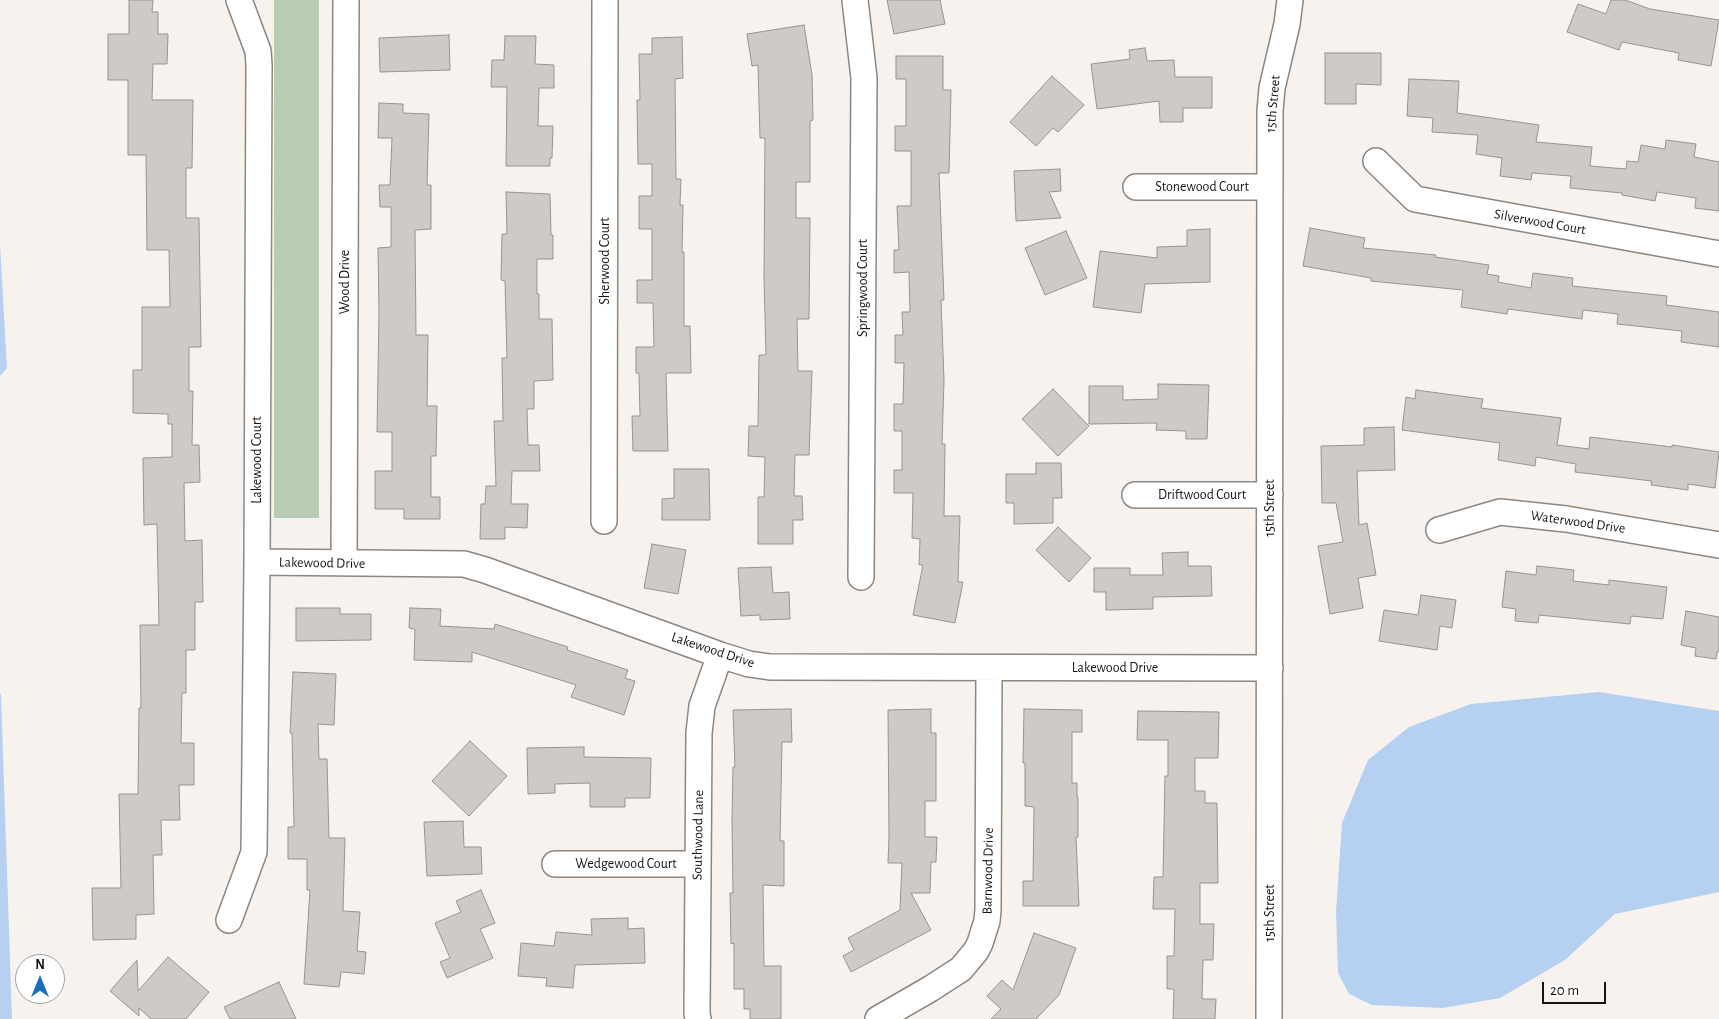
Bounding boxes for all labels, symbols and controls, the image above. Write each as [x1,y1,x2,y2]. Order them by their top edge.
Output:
street label: 15th Street [1262,75,1284,133]
street label: Stonewood Court [1155,179,1249,195]
street label: Silverwood Court [1493,206,1587,238]
street label: Sherwood Court [597,217,613,305]
street label: Springwood Court [855,239,871,337]
street label: Wood Drive [337,250,353,314]
street label: Lakewood Court [249,416,265,504]
street label: 15th Street [1262,479,1278,537]
street label: Driftwood Court [1158,487,1246,503]
street label: Waterwood Drive [1530,507,1626,537]
street label: Lakewood Drive [279,554,365,572]
street label: Lakewood Drive [669,629,757,671]
street label: Lakewood Drive [1072,660,1158,676]
street label: Southwood Lane [689,790,707,880]
street label: Barnwood Drive [979,827,997,915]
street label: Wedgewood Court [575,856,677,872]
street label: 15th Street [1262,884,1278,942]
north arrow [15,954,65,1004]
text: N [35,958,45,972]
scale bar [1544,972,1608,1004]
text: 20 m [1550,983,1579,998]

